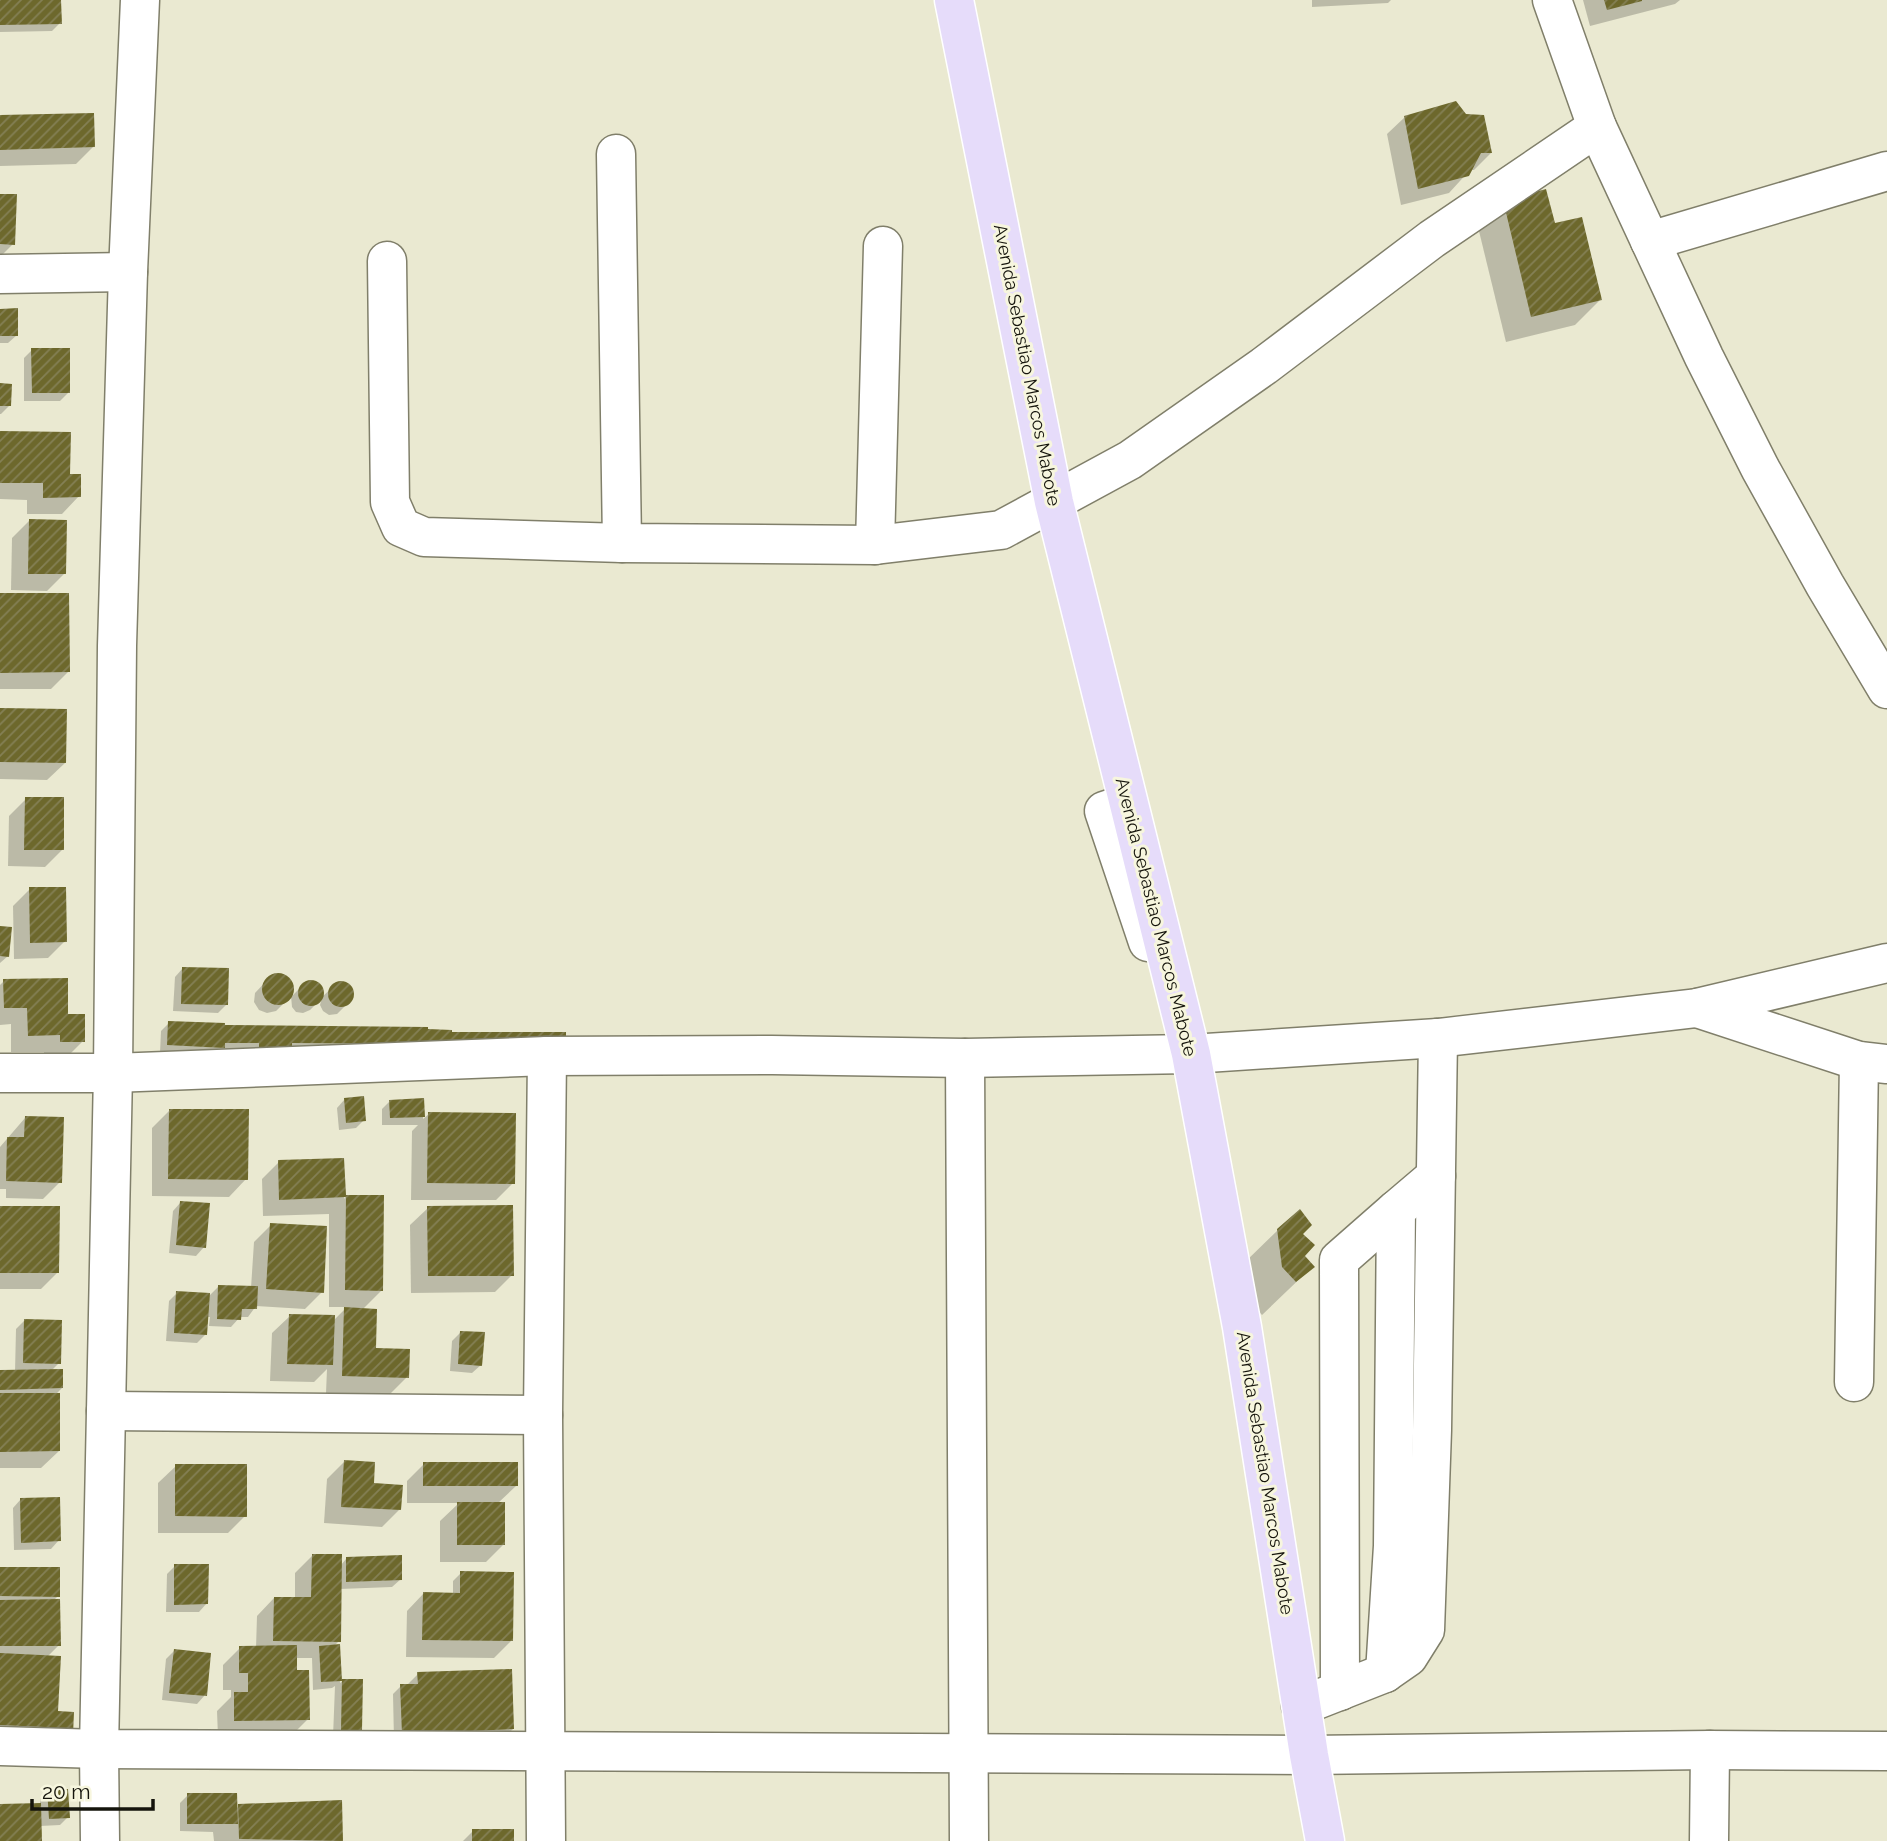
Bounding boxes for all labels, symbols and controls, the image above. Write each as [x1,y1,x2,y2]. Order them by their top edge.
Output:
street label: Avenida Sebastiao Marcos Mabote [990,222,1065,508]
street label: Avenida Sebastiao Marcos Mabote [1112,775,1201,1059]
street label: Avenida Sebastiao Marcos Mabote [1233,1330,1298,1616]
scale bar [32,1768,152,1812]
text: 20 m [42,1779,90,1804]

